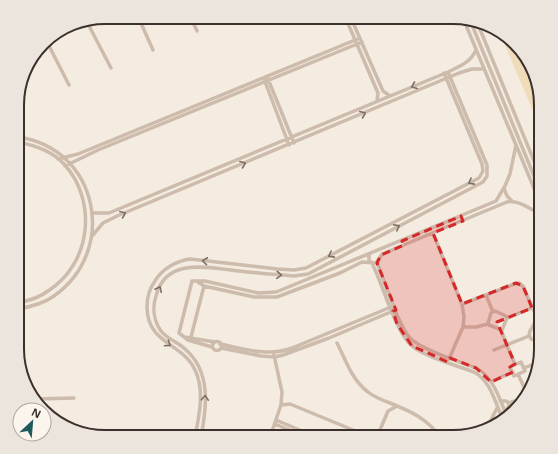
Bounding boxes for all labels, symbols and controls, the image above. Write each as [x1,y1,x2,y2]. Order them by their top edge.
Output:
one-way arrow [410,81,418,89]
one-way arrow [359,110,366,118]
one-way arrow [238,161,246,169]
one-way arrow [468,178,475,185]
one-way arrow [119,210,126,218]
one-way arrow [393,224,401,232]
one-way arrow [328,251,335,258]
one-way arrow [202,257,208,266]
one-way arrow [276,271,282,279]
one-way arrow [154,286,162,293]
one-way arrow [164,339,171,346]
one-way arrow [201,395,210,401]
north arrow [12,402,52,442]
text: N [29,404,44,421]

